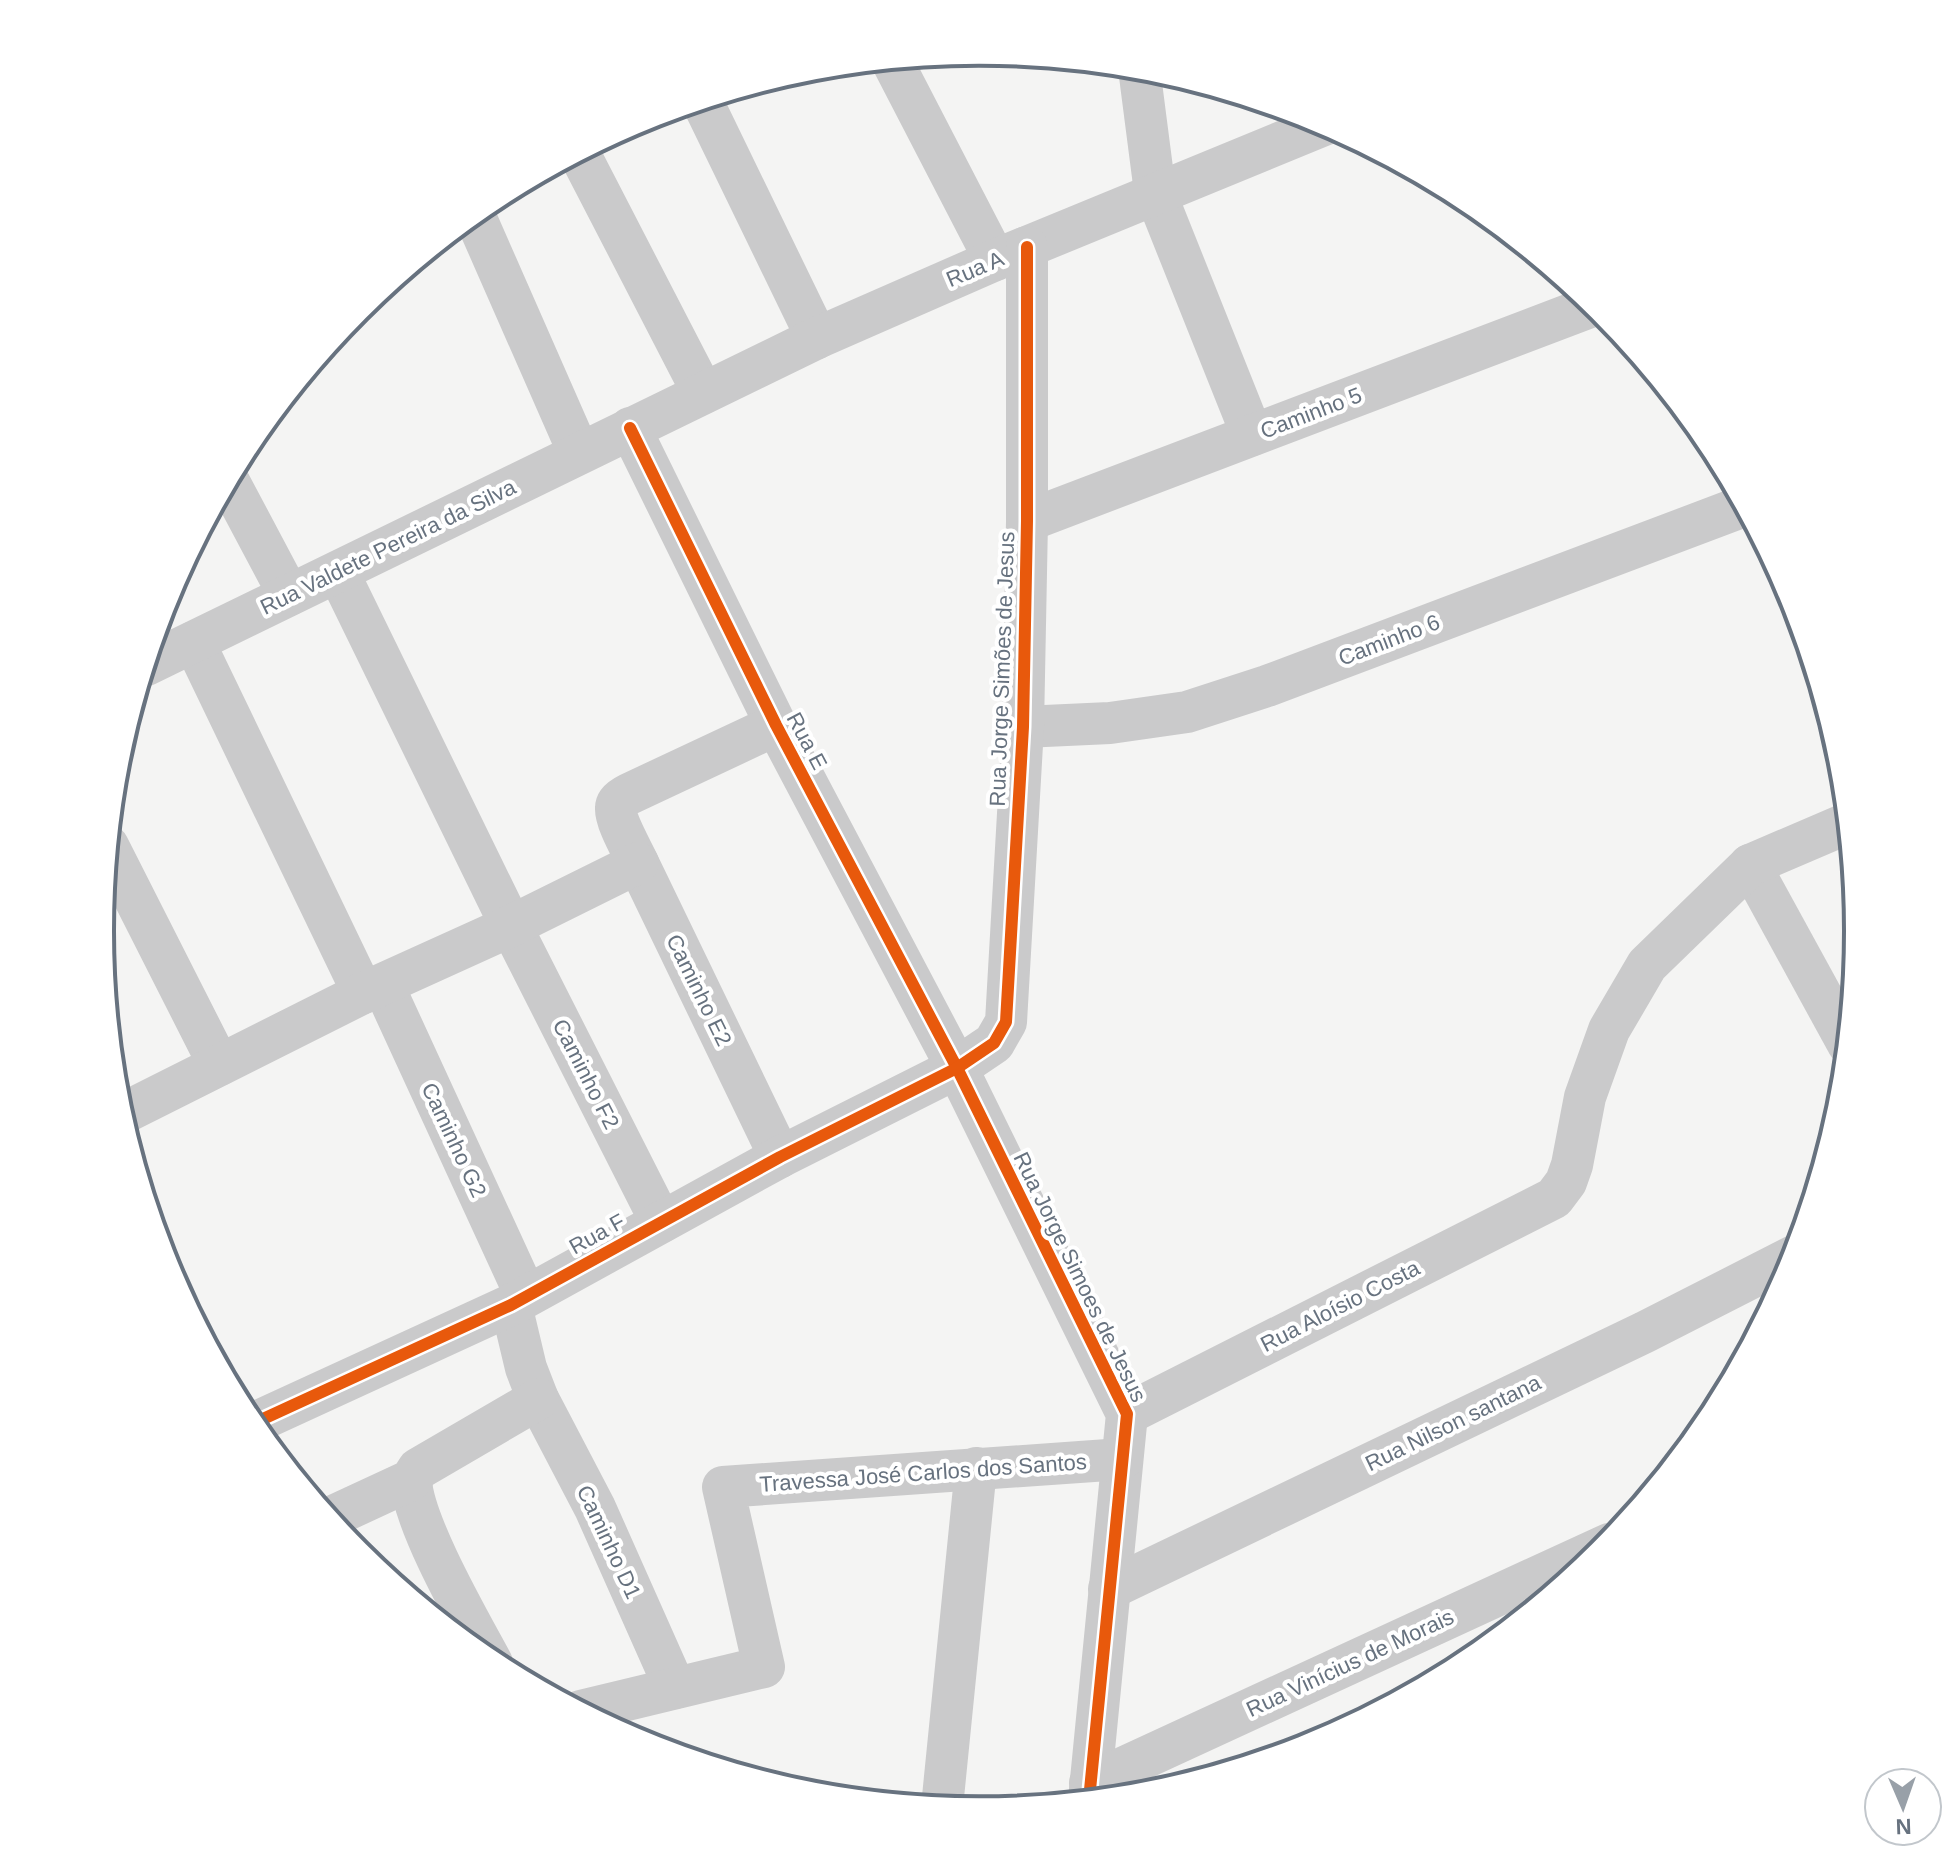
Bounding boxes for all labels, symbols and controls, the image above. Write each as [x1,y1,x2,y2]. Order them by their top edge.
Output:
street label: Rua A [943,246,1008,292]
street label: Caminho 5 [1257,382,1365,444]
street label: Rua Valdete Pereira da Silva [256,474,520,620]
street label: Rua Jorge Simões de Jesus [985,531,1019,807]
street label: Caminho 6 [1335,609,1443,671]
street label: Rua E [782,708,832,774]
street label: Caminho E2 [661,930,737,1050]
street label: Caminho F2 [548,1015,624,1133]
street label: Caminho G2 [417,1079,491,1201]
street label: Rua Jorge Simoes de Jesus [1008,1148,1152,1406]
street label: Rua F [565,1209,629,1259]
street label: Rua Aloísio Costa [1256,1255,1424,1357]
street label: Rua Nilson santana [1361,1369,1545,1476]
street label: Travessa José Carlos dos Santos [758,1449,1088,1497]
street label: Caminho D1 [572,1481,646,1603]
street label: Rua Vinícius de Morais [1242,1604,1458,1722]
north arrow [1863,1767,1943,1847]
text: N [1895,1814,1912,1839]

